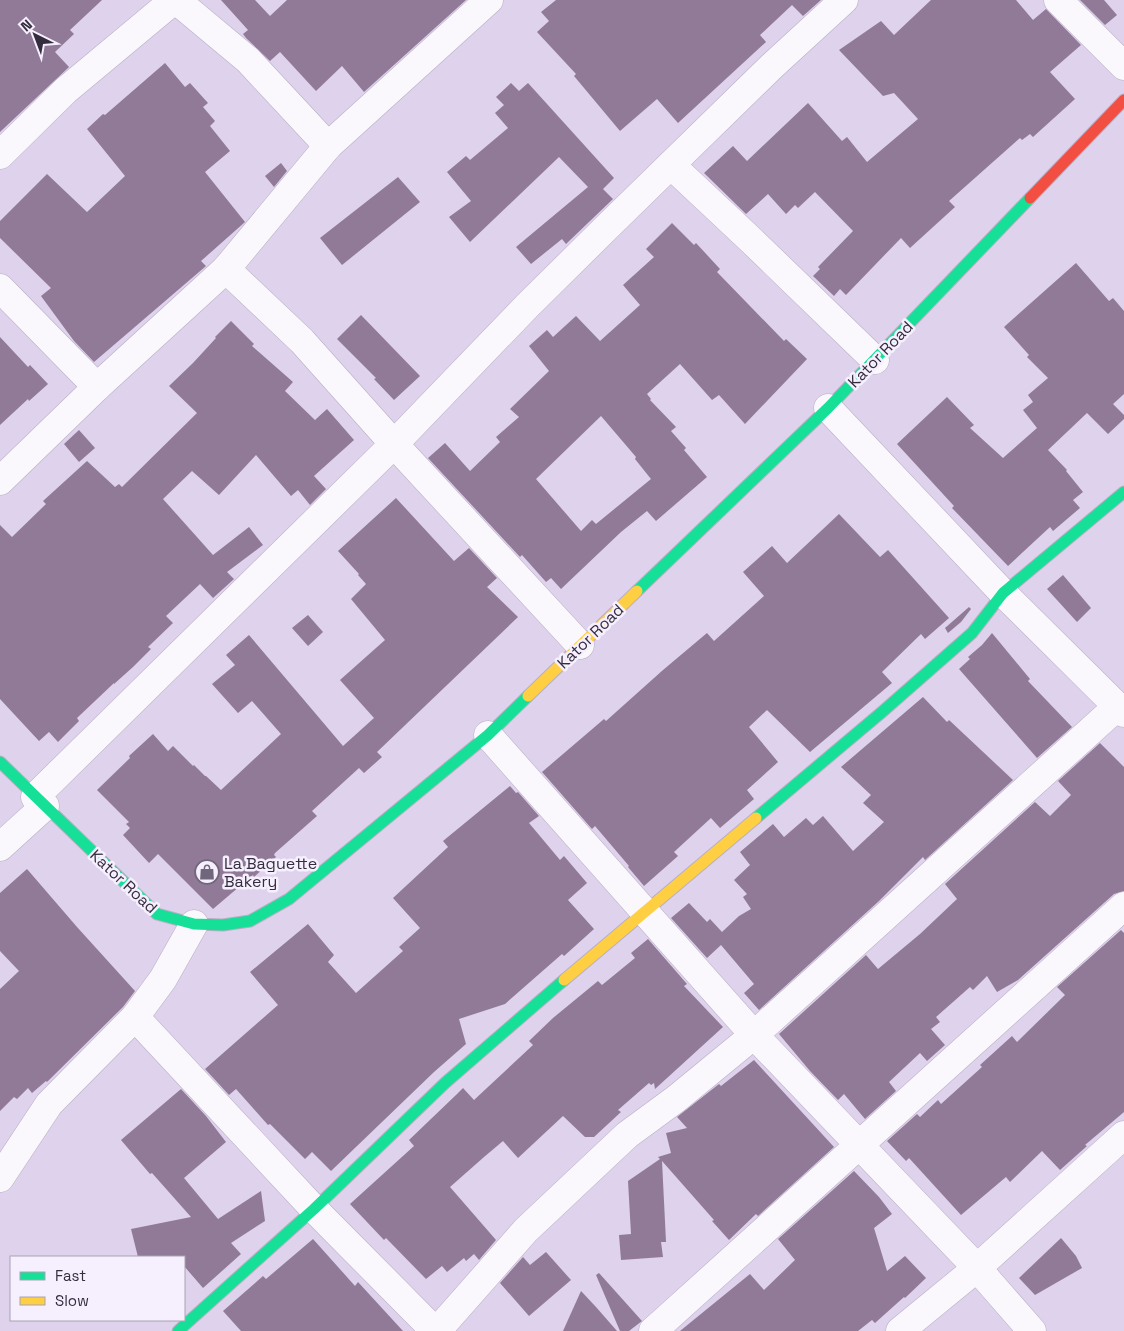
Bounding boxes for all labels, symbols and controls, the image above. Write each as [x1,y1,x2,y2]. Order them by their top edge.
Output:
north arrow [10,10,60,60]
text: N [17,16,36,35]
street label: Kator Road [843,317,917,392]
street label: Kator Road [553,599,628,673]
street label: Kator Road [85,845,162,918]
place label: La Baguette Bakery [224,853,317,892]
shop icon: La Baguette Bakery [194,859,220,885]
legend [10,1256,185,1321]
text: Fast [55,1266,86,1285]
text: Slow [55,1291,89,1310]

